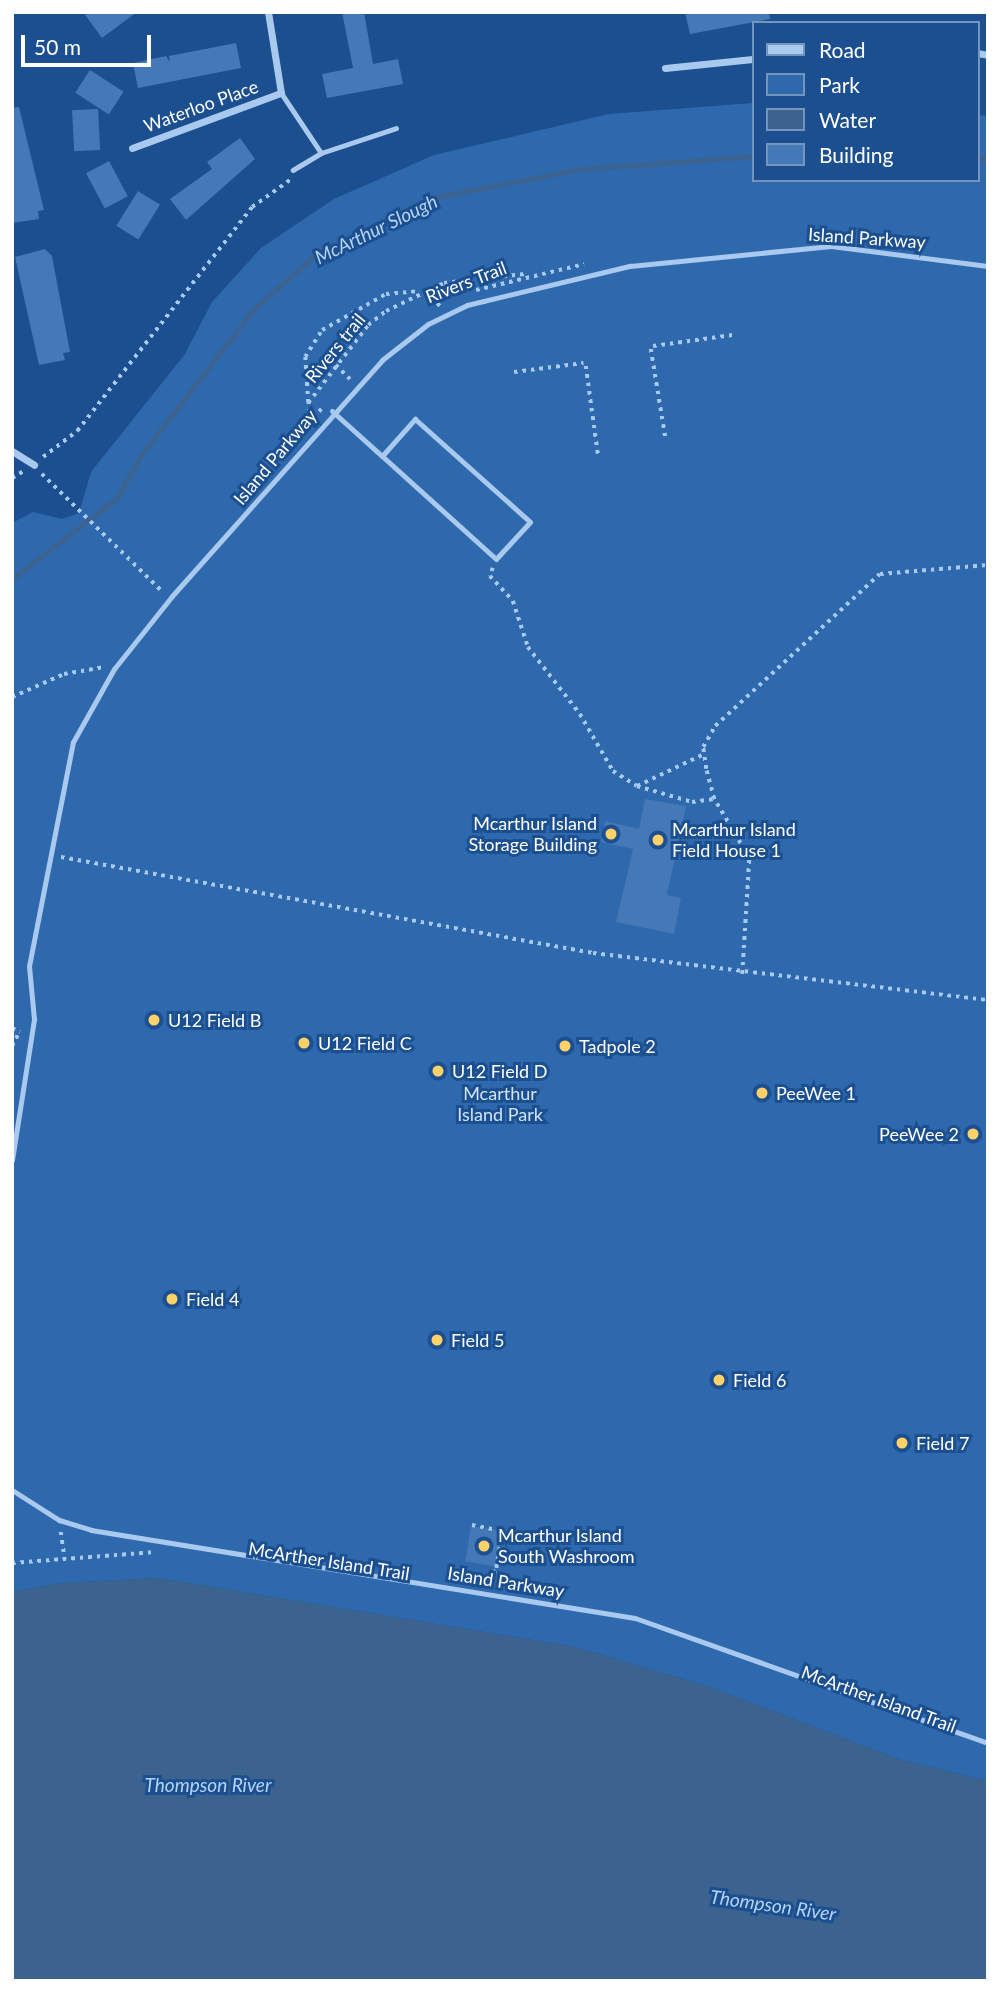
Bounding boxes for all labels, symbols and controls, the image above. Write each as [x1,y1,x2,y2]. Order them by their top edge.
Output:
scale bar [24,21,154,65]
legend [752,21,979,182]
text: 50 m [34,34,81,59]
text: Road [819,37,866,62]
text: Park [819,72,860,97]
street label: Waterloo Place [141,75,261,137]
text: Water [819,107,876,132]
text: Building [819,142,894,167]
water label: McArthur Slough [311,189,441,269]
street label: Island Parkway [808,223,926,253]
street label: Rivers Trail [422,257,510,307]
street label: Rivers trail [300,309,370,387]
street label: Island Parkway [229,405,321,509]
place label: Mcarthur Island Storage Building [468,813,597,856]
place label: Mcarthur Island Field House 1 [672,819,796,862]
marker: Mcarthur Island Storage Building [603,826,619,842]
marker: Mcarthur Island Field House 1 [650,832,666,848]
place label: U12 Field B [168,1009,261,1031]
marker: U12 Field B [146,1012,162,1028]
place label: U12 Field C [318,1032,412,1054]
marker: U12 Field C [296,1035,312,1051]
place label: Tadpole 2 [579,1035,656,1057]
marker: Tadpole 2 [557,1038,573,1054]
place label: U12 Field D [452,1060,547,1082]
marker: U12 Field D [430,1063,446,1079]
place label: PeeWee 1 [776,1082,856,1104]
park label: Mcarthur Island Park [457,1083,543,1126]
marker: PeeWee 1 [754,1085,770,1101]
place label: PeeWee 2 [879,1123,959,1145]
marker: PeeWee 2 [965,1126,981,1142]
place label: Field 4 [186,1288,239,1310]
marker: Field 4 [164,1291,180,1307]
place label: Field 5 [451,1329,504,1351]
marker: Field 5 [429,1332,445,1348]
place label: Field 6 [733,1369,786,1391]
marker: Field 6 [711,1372,727,1388]
place label: Field 7 [916,1432,969,1454]
marker: Field 7 [894,1435,910,1451]
place label: Mcarthur Island South Washroom [498,1525,635,1568]
street label: McArther Island Trail [246,1538,412,1584]
marker: Mcarthur Island South Washroom [476,1538,492,1554]
street label: Island Parkway [446,1562,566,1602]
street label: McArther Island Trail [798,1661,960,1737]
water label: Thompson River [145,1774,271,1796]
water label: Thompson River [709,1885,837,1925]

